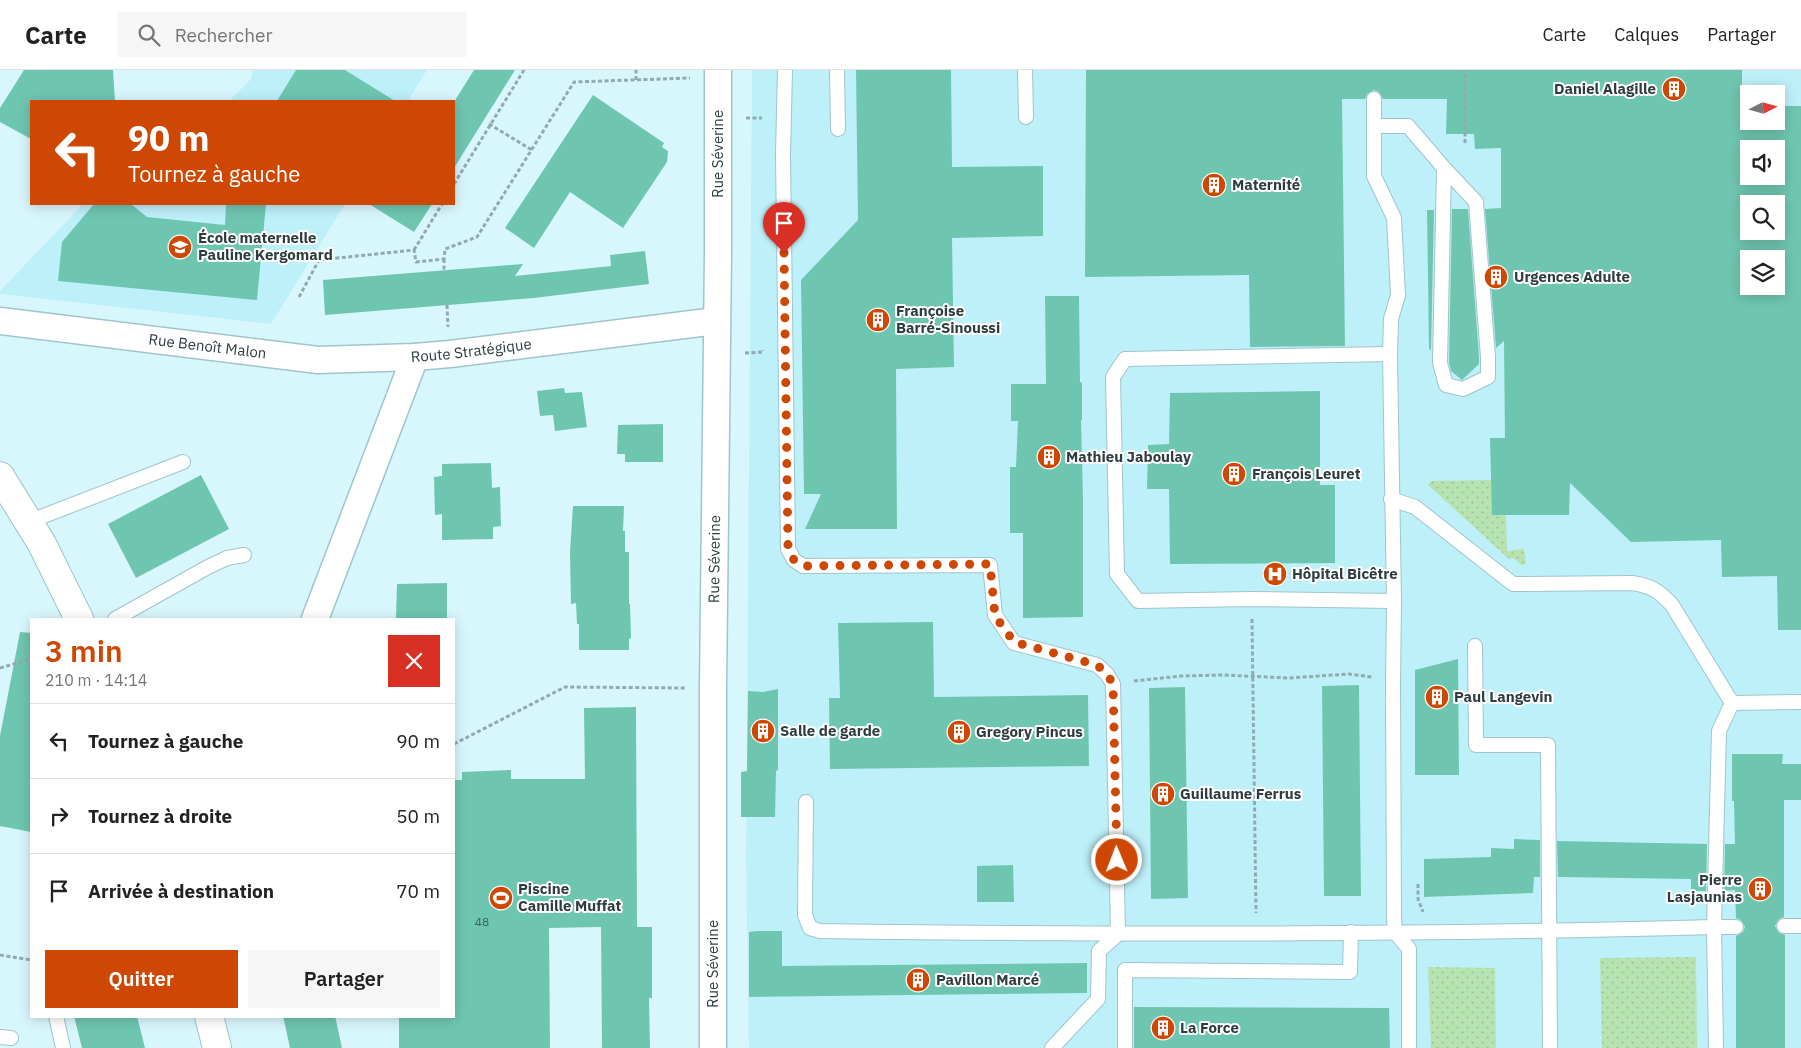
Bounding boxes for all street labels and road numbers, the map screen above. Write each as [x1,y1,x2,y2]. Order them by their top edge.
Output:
street label: Rue Séverine [708,110,727,198]
street label: Rue Benoît Malon [147,329,268,363]
street label: Route Stratégique [410,334,533,366]
street label: Rue Séverine [704,515,724,603]
street label: Rue Séverine [703,920,722,1008]

